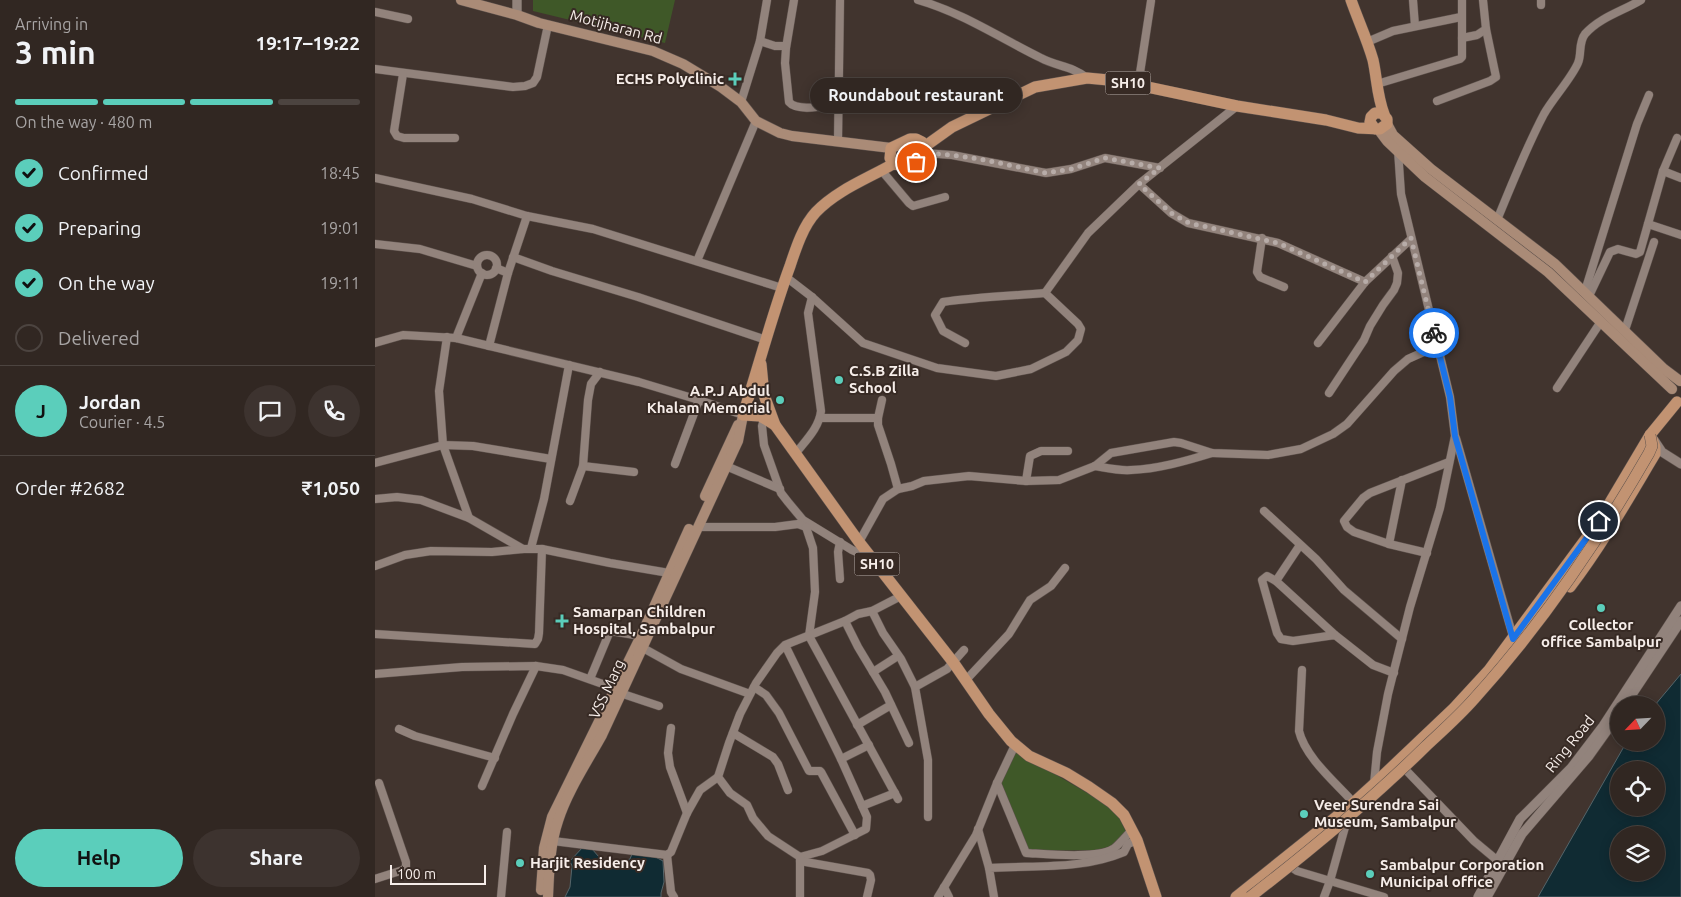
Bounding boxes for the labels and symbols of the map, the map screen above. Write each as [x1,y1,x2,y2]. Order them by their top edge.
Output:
street label: Motijharan Rd [568,6,664,47]
place label: ECHS Polyclinic [616,70,724,87]
marker: ECHS Polyclinic [728,72,742,86]
road number: SH10 [1105,72,1151,95]
callout: Roundabout restaurant [810,77,1022,112]
pin [895,141,937,183]
courier [1409,308,1459,358]
place label: C.S.B Zilla School [849,362,919,396]
marker: C.S.B Zilla School [833,374,845,386]
place label: A.P.J Abdul Khalam Memorial [647,382,770,416]
marker: A.P.J Abdul Khalam Memorial [774,394,786,406]
pin [1578,500,1620,542]
road number: SH10 [855,552,899,576]
marker: Collector office Sambalpur [1595,602,1607,614]
place label: Samarpan Children Hospital, Sambalpur [573,603,716,637]
marker: Samarpan Children Hospital, Sambalpur [555,614,569,628]
place label: Collector office Sambalpur [1541,616,1662,650]
street label: VSS Marg [585,656,628,721]
north arrow [1610,696,1665,751]
street label: Ring Road [1542,712,1598,776]
place label: Veer Surendra Sai Museum, Sambalpur [1314,796,1457,830]
marker: Veer Surendra Sai Museum, Sambalpur [1298,808,1310,820]
place label: Harjit Residency [530,854,645,871]
place label: Sambalpur Corporation Municipal office [1380,856,1544,890]
marker: Harjit Residency [514,857,526,869]
scale bar [390,862,486,885]
marker: Sambalpur Corporation Municipal office [1364,868,1376,880]

